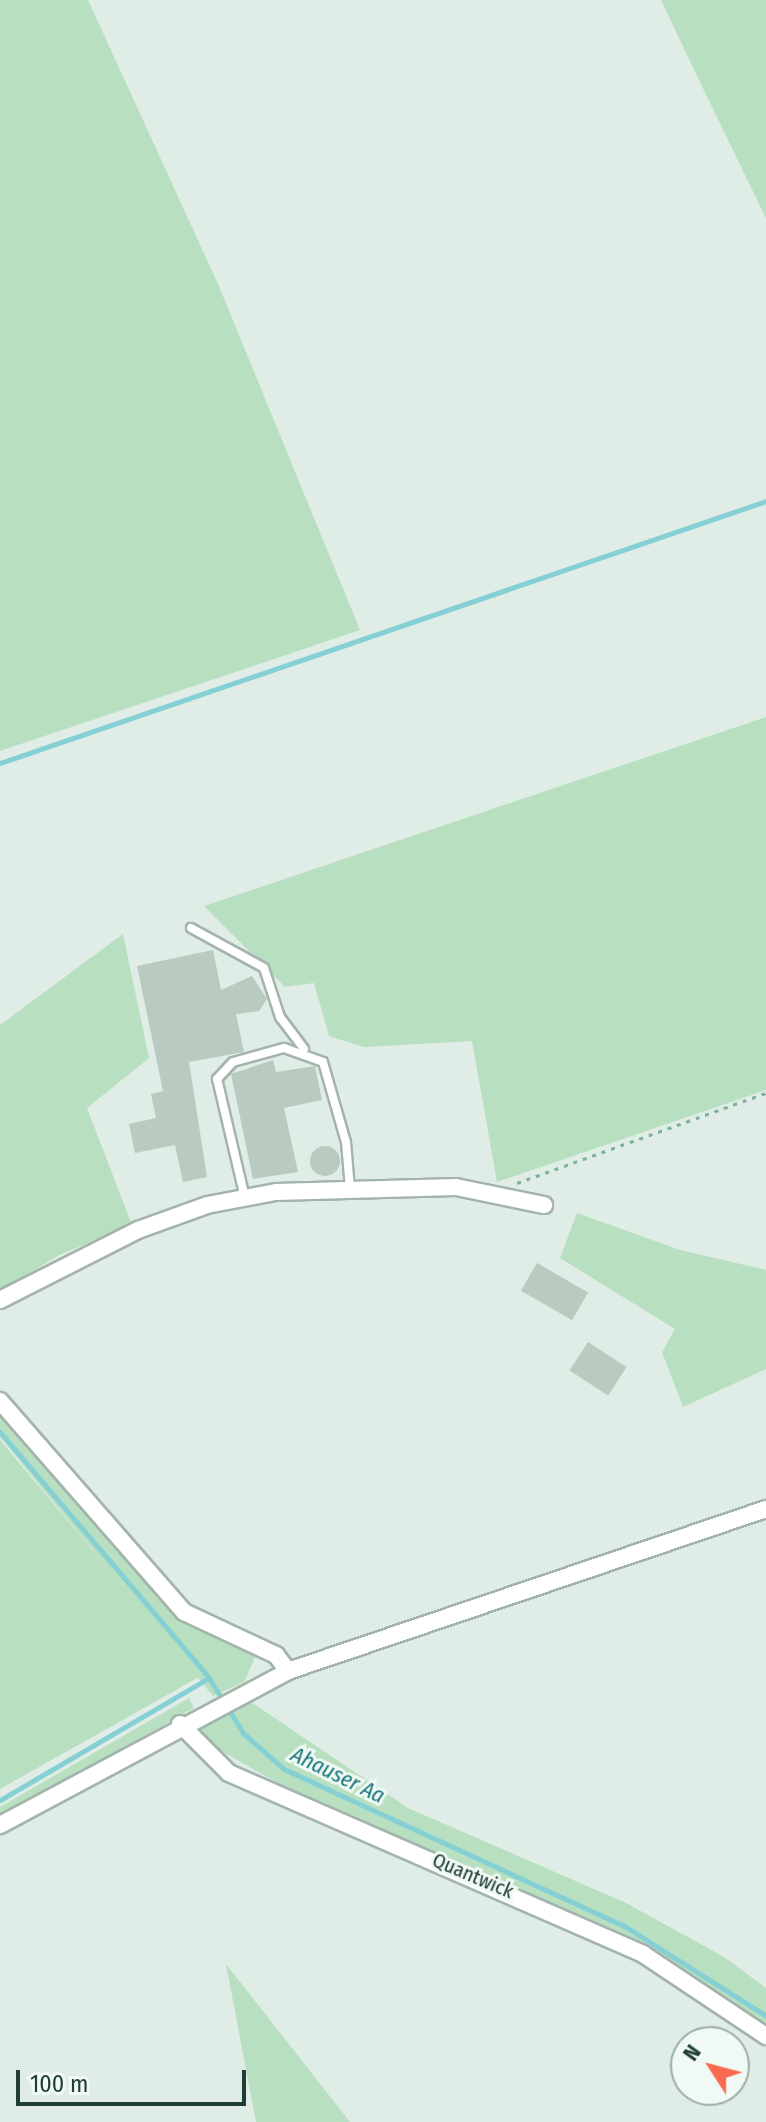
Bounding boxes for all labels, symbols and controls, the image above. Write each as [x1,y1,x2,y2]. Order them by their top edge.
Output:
water label: Ahauser Aa [287,1741,389,1809]
street label: Quantwick [429,1848,517,1904]
north arrow [670,2026,750,2106]
text: N [677,2040,707,2066]
scale bar [20,2054,250,2104]
text: 100 m [30,2070,88,2098]

